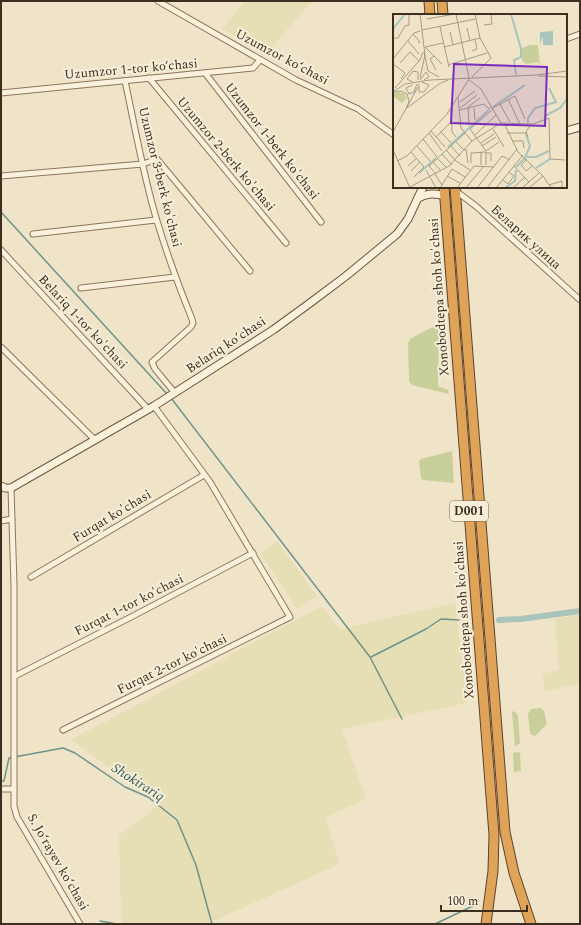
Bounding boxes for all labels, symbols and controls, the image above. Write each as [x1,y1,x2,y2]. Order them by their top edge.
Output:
inset map [393,14,567,188]
street label: Uzumzor koʻchasi [232,24,332,90]
street label: Uzumzor 1-tor ko‘chasi [63,53,199,85]
street label: Uzumzor 1-berk ko'chasi [220,78,324,204]
street label: Uzumzor 2-berk ko'chasi [172,92,280,216]
street label: Uzumzor 3-berk ko'chasi [133,105,187,249]
street label: Беларик улица [486,200,566,275]
street label: Xonobodtepa shoh ko'chasi [423,217,455,377]
street label: Belariq 1-tor ko'chasi [34,270,132,374]
street label: Belariq koʻchasi [182,312,270,378]
street label: Furqat ko'chasi [69,485,155,547]
road number: D001 [450,501,488,521]
street label: Xonobodtepa shoh ko'chasi [448,540,480,700]
street label: Furqat 1-tor ko'chasi [71,569,187,641]
street label: Furqat 2-tor ko'chasi [114,629,230,699]
water label: Shokirariq [108,758,169,807]
street label: S. Joʻrayev koʻchasi [22,810,94,914]
scale bar [441,887,527,913]
text: 100 m [447,892,478,911]

